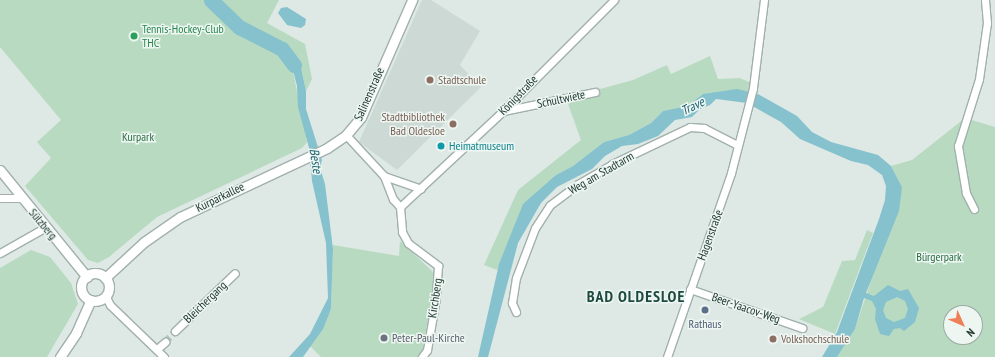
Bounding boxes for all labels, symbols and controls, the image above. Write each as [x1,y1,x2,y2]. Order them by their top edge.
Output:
place label: Tennis-Hockey-Club THC [142,22,224,50]
marker: Tennis-Hockey-Club THC [129,31,139,41]
street label: Salinenstraße [351,65,387,123]
street label: Königstraße [495,72,541,118]
place label: Stadtschule [438,73,486,87]
marker: Stadtschule [425,75,435,85]
street label: Schultwiete [536,87,586,111]
water label: Trave [679,95,707,119]
place label: Stadtbibliothek Bad Oldesloe [381,110,445,138]
marker: Stadtbibliothek Bad Oldesloe [448,119,458,129]
park label: Kurpark [122,130,154,144]
place label: Heimatmuseum [449,139,514,153]
marker: Heimatmuseum [436,141,446,151]
water label: Beste [305,148,325,174]
street label: Weg am Stadtarm [566,149,636,197]
street label: Kurparkallee [193,179,247,215]
street label: Sülzberg [26,206,60,242]
street label: Hagenstraße [694,208,726,262]
park label: Bürgerpark [916,250,962,264]
street label: Kirchberg [425,277,445,319]
street label: Bleichergang [180,278,230,326]
district label: BAD OLDESLOE [586,286,686,306]
street label: Beer-Yaacov-Weg [710,290,782,326]
marker: Rathaus [700,305,710,315]
north arrow [943,305,983,345]
place label: Rathaus [688,317,722,331]
text: N [964,326,978,340]
place label: Peter-Paul-Kirche [392,331,465,345]
place label: Volkshochschule [781,332,849,346]
marker: Peter-Paul-Kirche [379,333,389,343]
marker: Volkshochschule [768,334,778,344]

